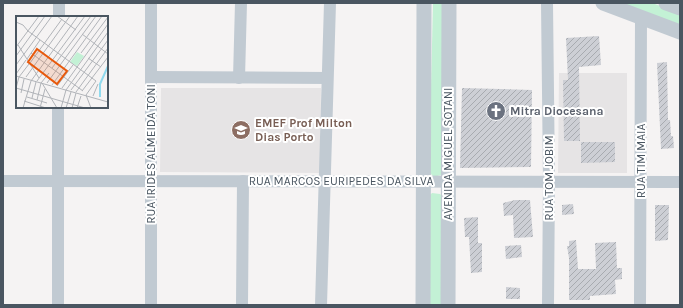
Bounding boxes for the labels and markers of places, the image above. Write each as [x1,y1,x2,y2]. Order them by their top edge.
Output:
church icon: Mitra Diocesana [485,100,507,122]
place label: Mitra Diocesana [510,104,603,118]
place label: EMEF Prof Milton Dias Porto [255,116,352,144]
school or university icon: EMEF Prof Milton Dias Porto [230,119,252,141]

